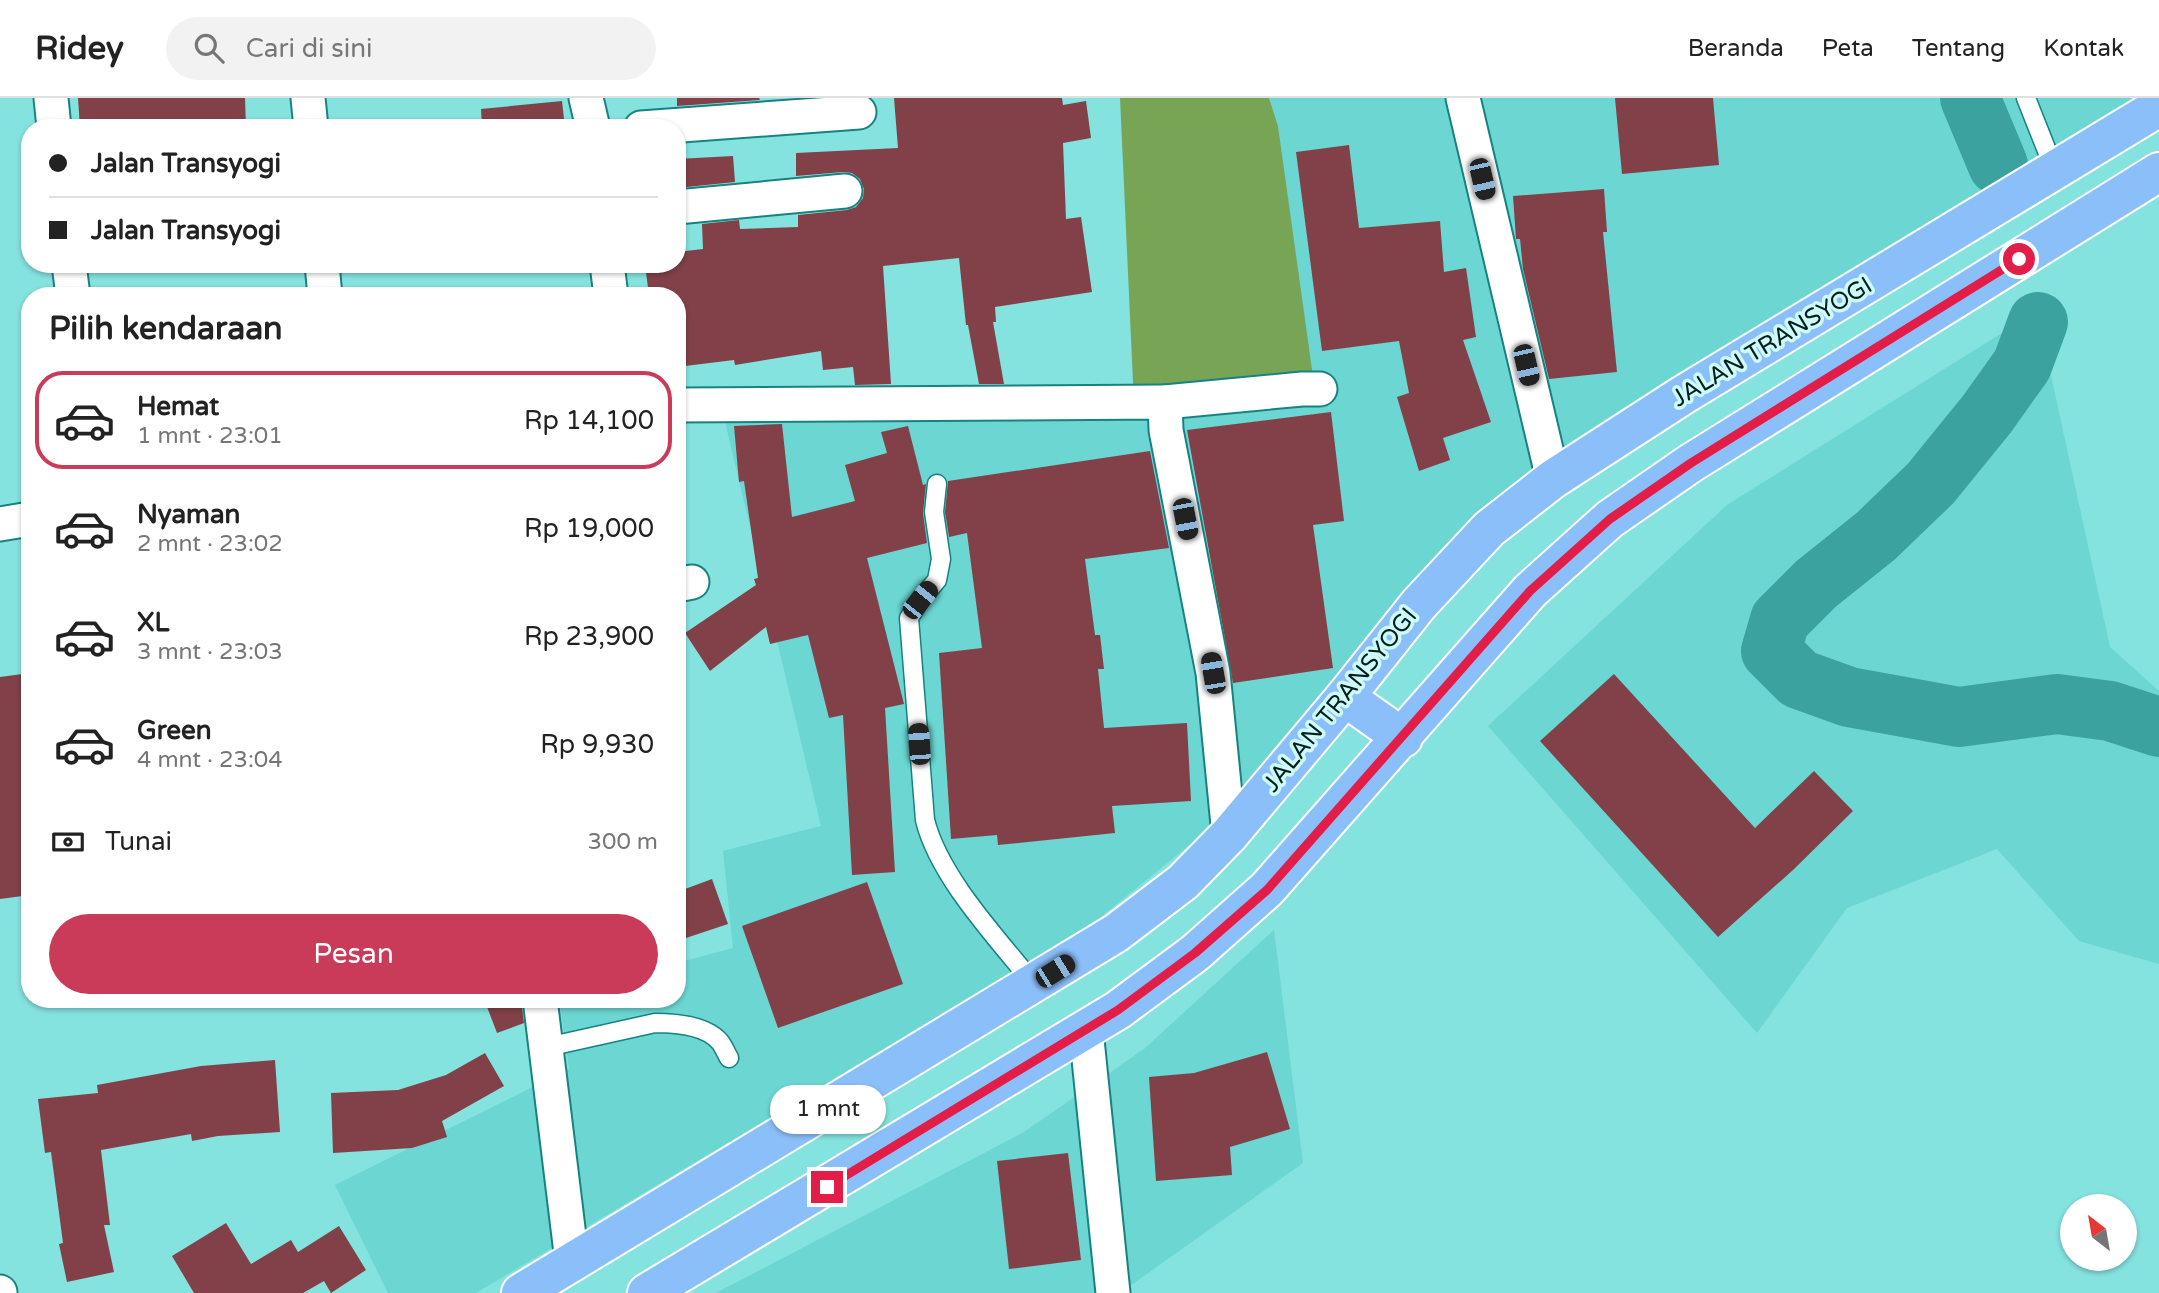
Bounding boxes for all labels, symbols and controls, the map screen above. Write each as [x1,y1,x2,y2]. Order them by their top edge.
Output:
search box [166,17,656,80]
text: Ridey [35,29,124,68]
icon: search [190,29,228,67]
text: Cari di sini [246,33,373,64]
text: Beranda [1688,34,1784,63]
text: Peta [1822,34,1874,63]
text: Tentang [1912,34,2005,63]
text: Kontak [2043,34,2124,63]
text: Jalan Transyogi [91,148,281,179]
car [1468,156,1497,202]
text: Jalan Transyogi [91,215,281,246]
route start [2003,243,2035,275]
street label: JALAN TRANSYOGI [1667,271,1877,413]
text: Pilih kendaraan [49,310,283,348]
car [1512,342,1541,388]
icon: car [53,389,116,452]
text: Hemat [137,391,219,422]
text: Rp 14,100 [524,405,654,436]
text: 1 mnt · 23:01 [137,422,283,450]
car [1171,496,1200,542]
icon: car [53,497,116,560]
text: Nyaman [137,499,240,530]
text: Rp 19,000 [524,513,654,544]
text: 2 mnt · 23:02 [137,530,283,558]
car [899,577,942,623]
street label: JALAN TRANSYOGI [1257,602,1423,798]
icon: car [53,605,116,668]
text: XL [137,607,169,638]
text: Rp 23,900 [524,621,654,652]
text: 3 mnt · 23:03 [137,638,283,666]
car [1200,650,1227,696]
icon: car [53,713,116,776]
text: Green [137,715,212,746]
car [908,722,931,766]
text: Rp 9,930 [540,729,654,760]
text: 4 mnt · 23:04 [137,746,283,774]
icon: cash [49,823,87,861]
text: Tunai [105,826,172,857]
text: 300 m [588,828,658,856]
button: Pesan [49,914,658,994]
car [1032,951,1079,991]
callout: 1 mnt [769,1086,885,1134]
text: 1 mnt [796,1095,860,1123]
route end [811,1171,843,1203]
north arrow [2060,1194,2137,1270]
map controls [2060,1194,2137,1271]

